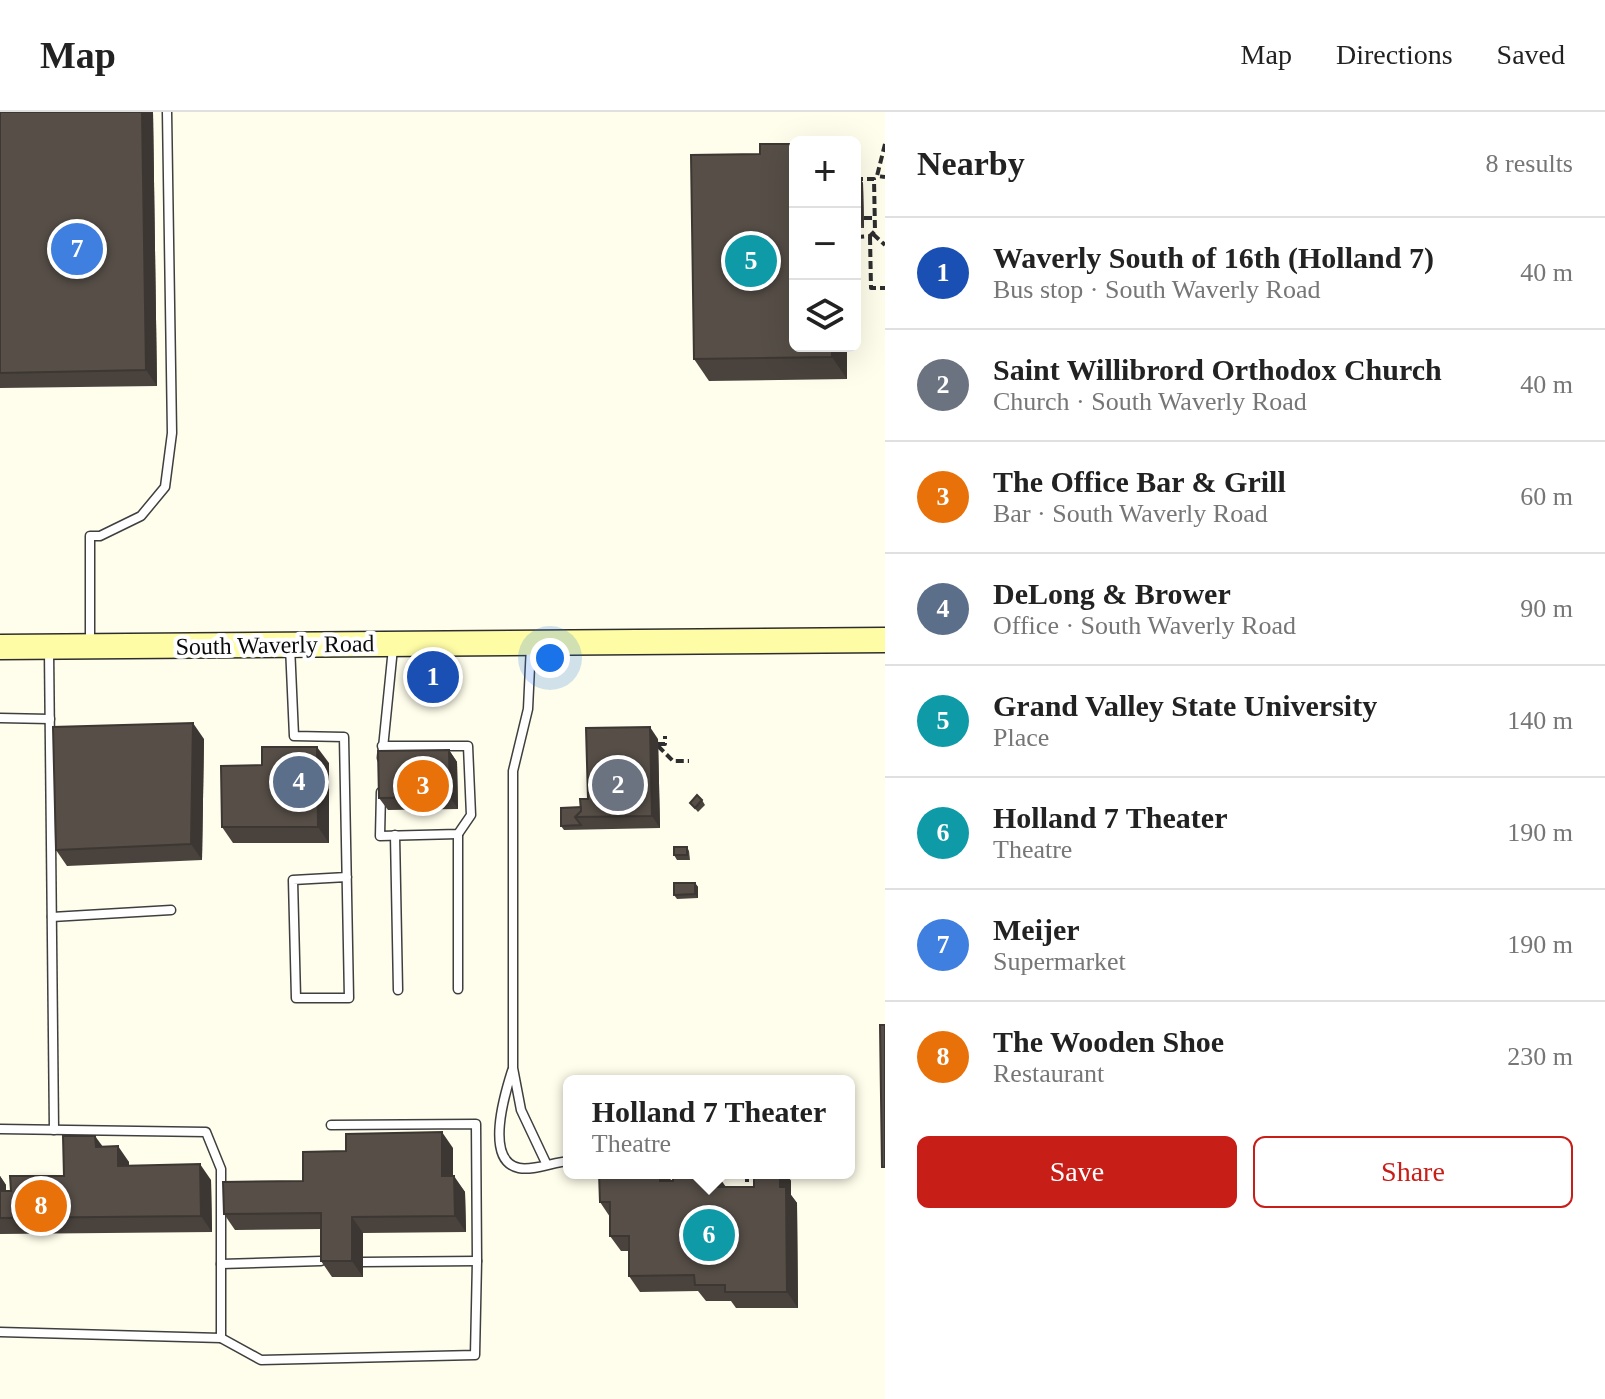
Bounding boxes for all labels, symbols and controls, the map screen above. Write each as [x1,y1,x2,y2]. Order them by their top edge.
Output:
text: Map [40,34,116,76]
text: Map [1241,39,1292,70]
text: Directions [1336,39,1453,70]
text: Saved [1497,39,1565,70]
map controls [789,136,861,352]
button: + [789,136,861,208]
text: Nearby [917,145,1025,182]
text: 8 results [1486,149,1573,178]
button: − [789,208,861,280]
pin: 7 [51,219,103,279]
pin: 5 [725,231,777,291]
text: Waverly South of 16th (Holland 7) [993,241,1434,274]
text: 1 [937,258,950,287]
text: 40 m [1520,258,1573,287]
text: Bus stop · South Waverly Road [993,275,1320,304]
button: layers [789,280,861,352]
text: Saint Willibrord Orthodox Church [993,353,1442,386]
text: 2 [937,370,950,399]
text: 40 m [1520,370,1573,399]
text: Church · South Waverly Road [993,387,1307,416]
text: The Office Bar & Grill [993,465,1286,498]
text: 3 [937,482,950,511]
text: 60 m [1520,482,1573,511]
text: Bar · South Waverly Road [993,499,1268,528]
text: DeLong & Brower [993,577,1231,610]
text: 4 [937,594,950,623]
text: 90 m [1520,594,1573,623]
text: Office · South Waverly Road [993,611,1296,640]
street label: South Waverly Road [175,630,375,660]
your location [530,638,570,678]
pin: 1 [407,647,459,707]
text: Grand Valley State University [993,689,1377,722]
text: 5 [937,706,950,735]
text: 140 m [1507,706,1573,735]
text: Place [993,723,1049,752]
pin: 4 [273,752,325,812]
pin: 2 [592,755,644,815]
pin: 3 [397,756,449,816]
text: Holland 7 Theater [993,801,1227,834]
text: 6 [937,818,950,847]
text: 190 m [1507,818,1573,847]
text: Theatre [993,835,1072,864]
text: Meijer [993,913,1080,946]
text: 7 [937,930,950,959]
text: 190 m [1507,930,1573,959]
text: Supermarket [993,947,1126,976]
text: The Wooden Shoe [993,1025,1224,1058]
text: 8 [937,1042,950,1071]
text: 230 m [1507,1042,1573,1071]
text: Restaurant [993,1059,1104,1088]
popup [563,1075,855,1179]
text: Holland 7 Theater [592,1095,826,1128]
text: Theatre [592,1129,671,1158]
button: Save [917,1136,1237,1208]
button: Share [1253,1136,1573,1208]
pin: 8 [15,1176,67,1236]
pin: 6 [683,1205,735,1265]

